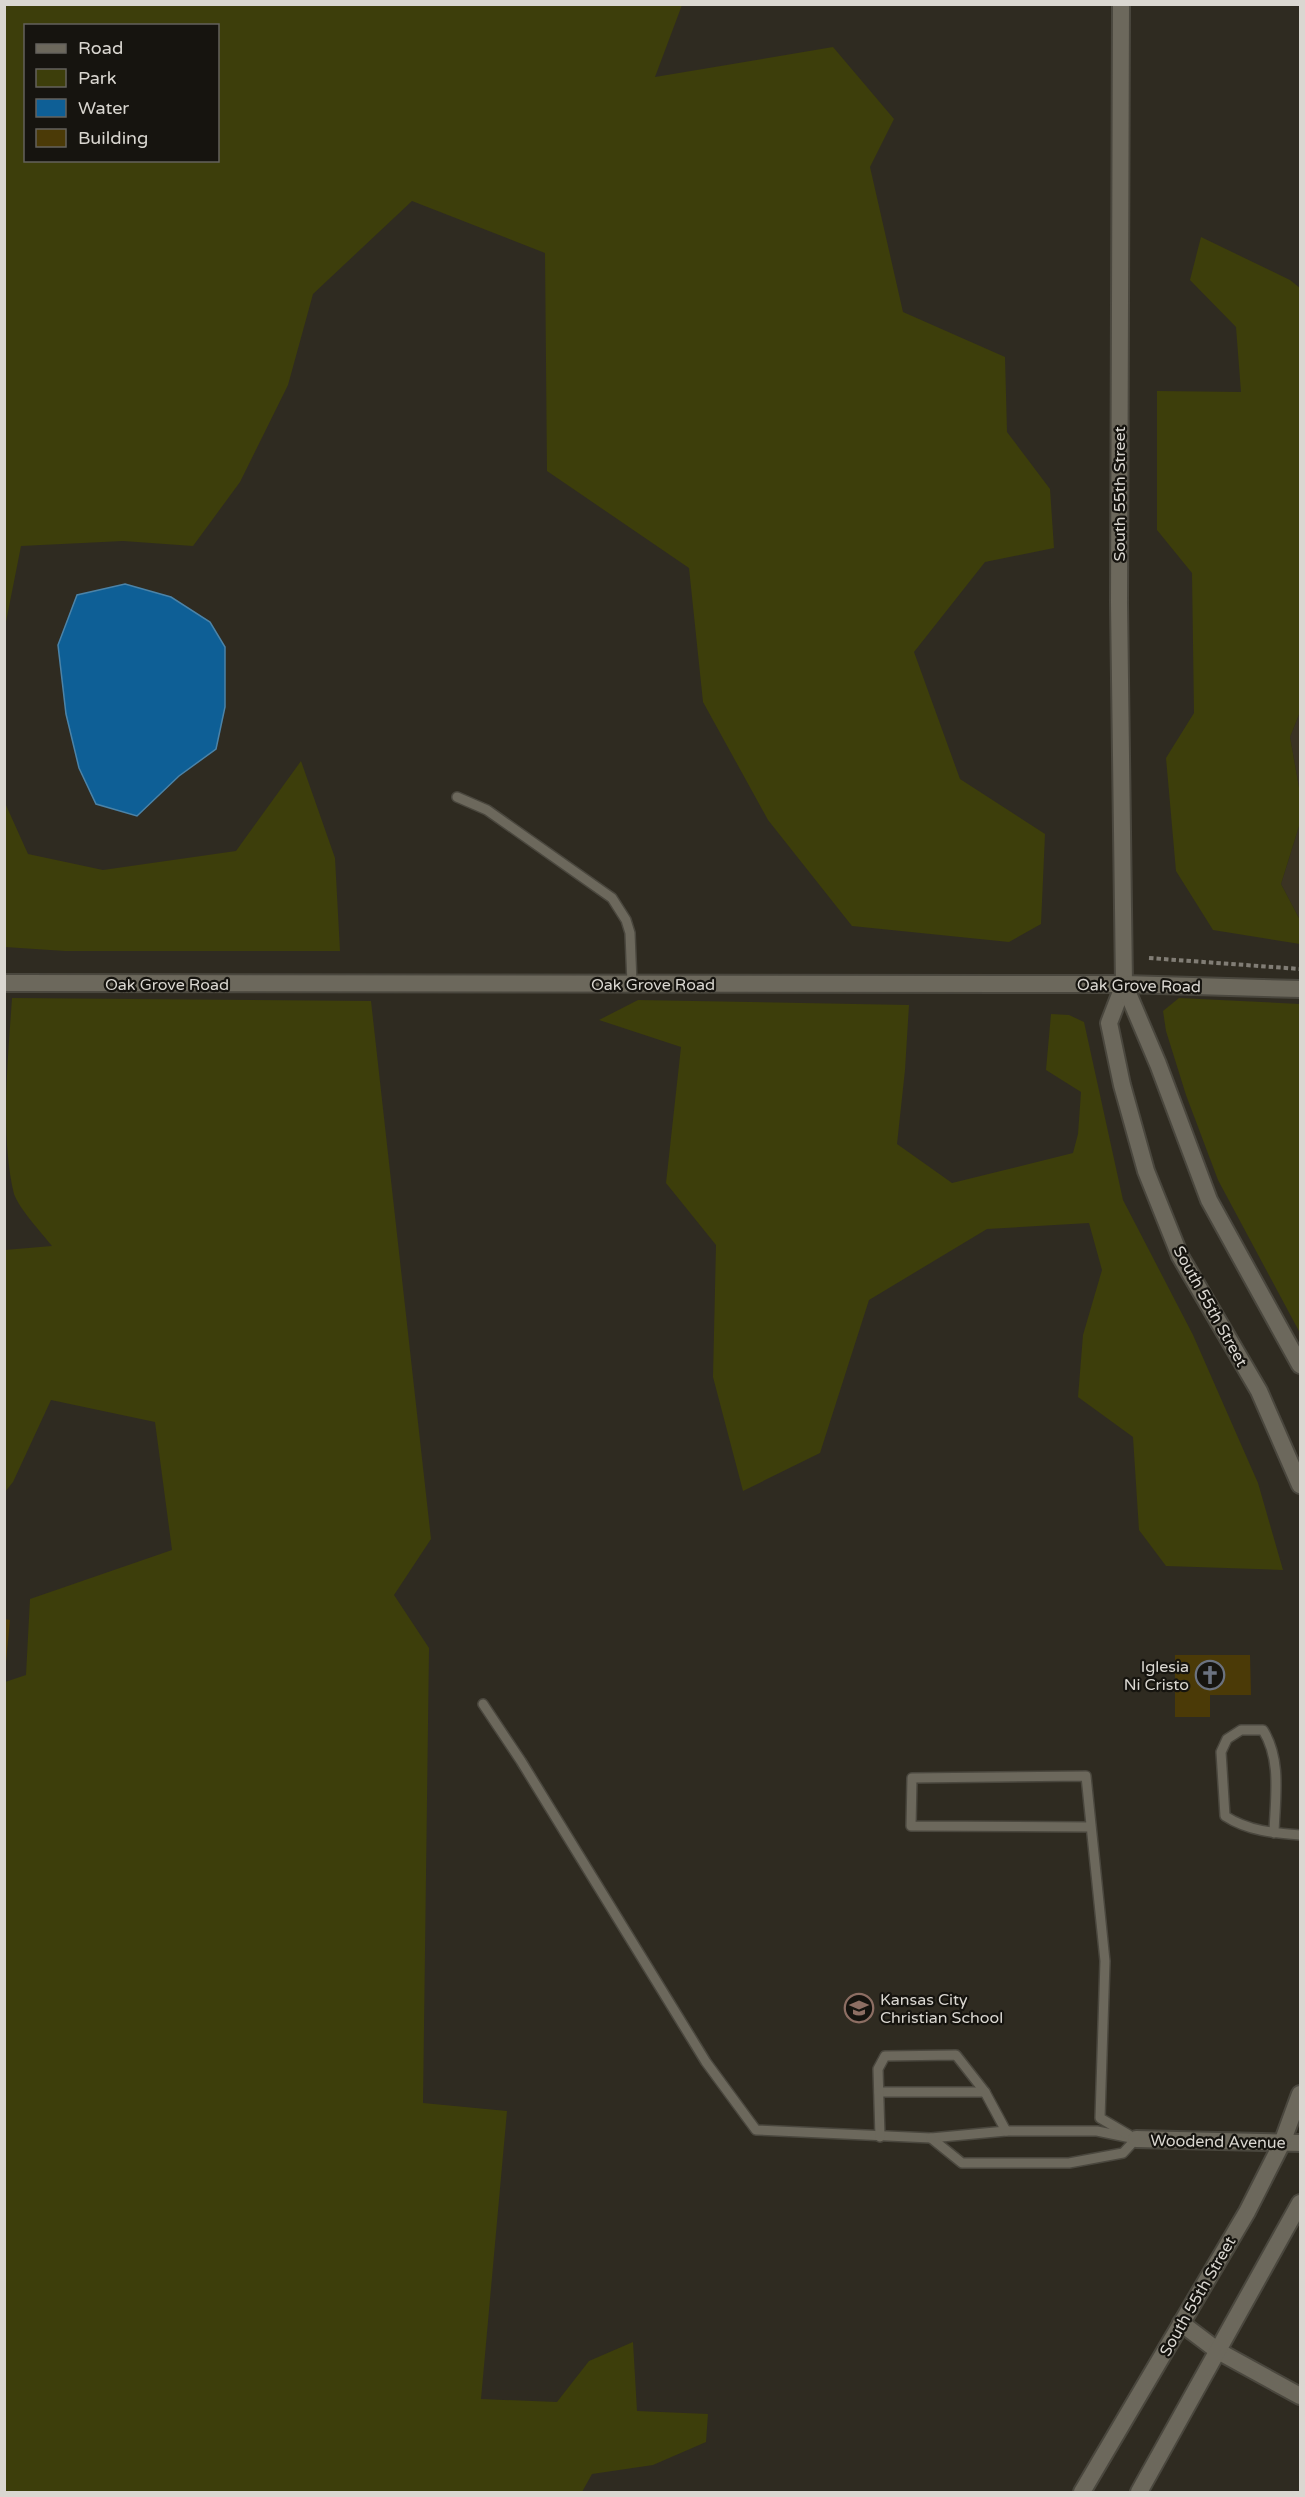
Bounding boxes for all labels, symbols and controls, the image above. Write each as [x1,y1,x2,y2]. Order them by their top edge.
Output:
legend [24,24,219,162]
text: Road [78,37,123,59]
text: Park [78,67,117,89]
text: Water [78,97,129,119]
text: Building [78,127,148,149]
street label: South 55th Street [1110,426,1130,562]
street label: Oak Grove Road [105,975,229,995]
street label: Oak Grove Road [591,975,715,995]
street label: Oak Grove Road [1077,975,1201,997]
street label: South 55th Street [1169,1243,1252,1370]
place label: Iglesia Ni Cristo [1124,1657,1189,1695]
church icon: Iglesia Ni Cristo [1194,1659,1226,1691]
place label: Kansas City Christian School [880,1990,1003,2028]
school or university icon: Kansas City Christian School [843,1992,875,2024]
street label: Woodend Avenue [1150,2131,1286,2153]
street label: South 55th Street [1155,2233,1240,2360]

